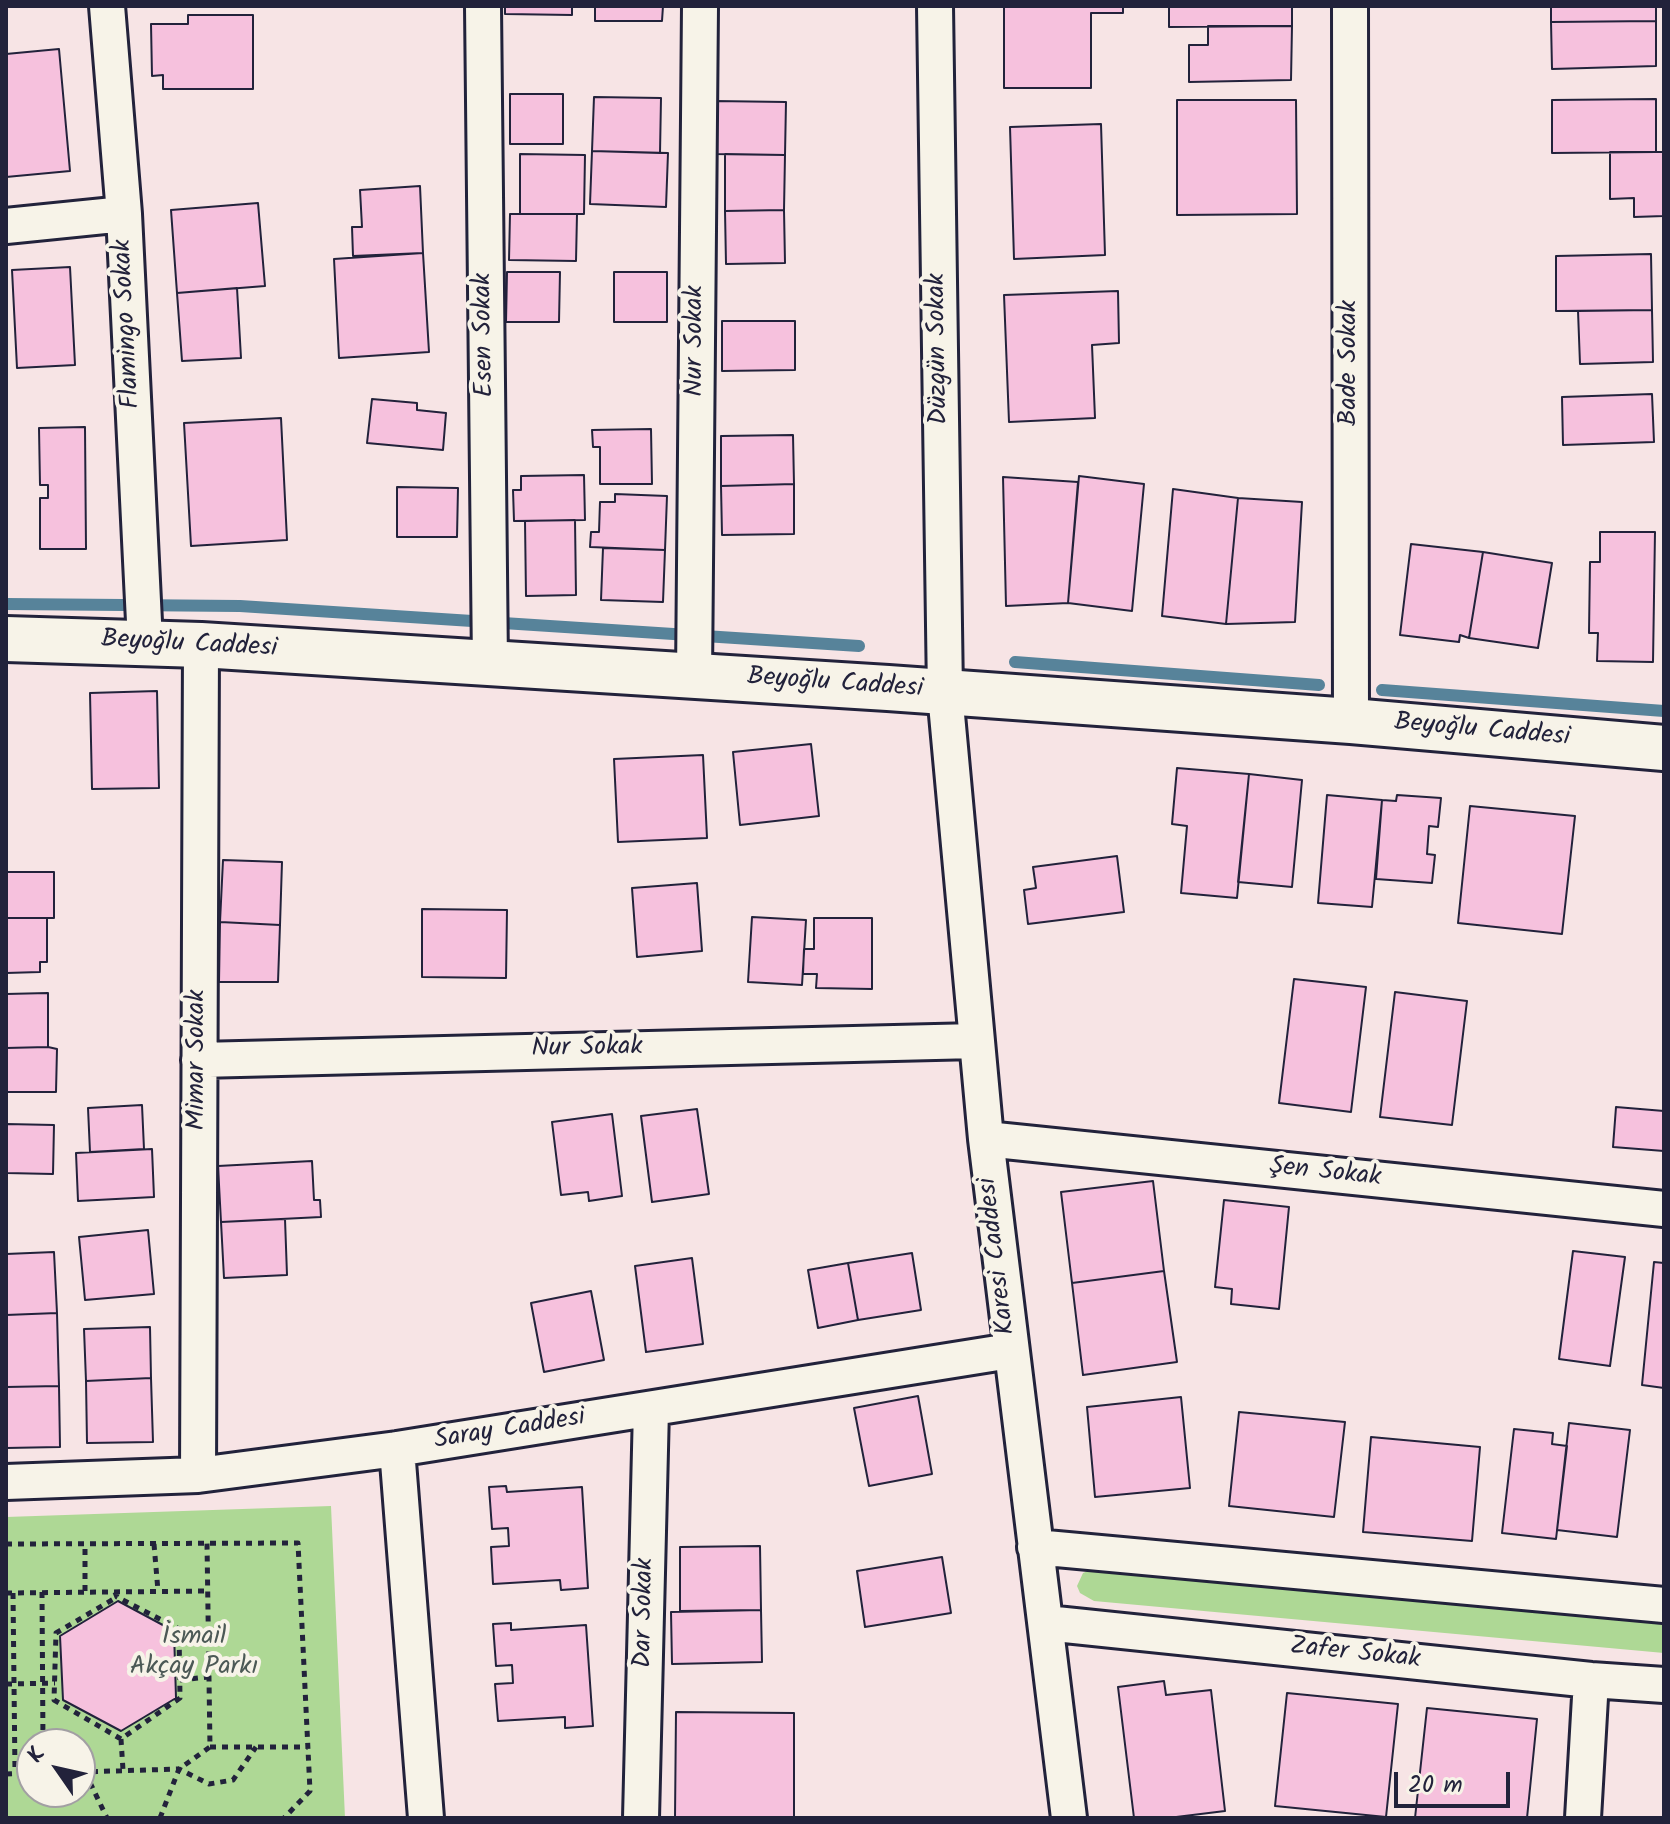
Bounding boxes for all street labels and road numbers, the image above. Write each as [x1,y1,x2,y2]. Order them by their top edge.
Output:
street label: Flamingo Sokak [109,238,149,410]
street label: Esen Sokak [469,273,503,397]
street label: Düzgün Sokak [923,273,957,425]
street label: Nur Sokak [681,285,713,397]
street label: Bade Sokak [1335,300,1367,426]
street label: Beyoğlu Caddesi [100,626,278,666]
street label: Beyoğlu Caddesi [746,663,924,707]
street label: Beyoğlu Caddesi [1393,709,1571,755]
street label: Mimar Sokak [183,990,215,1130]
street label: Nur Sokak [531,1033,643,1067]
street label: Şen Sokak [1268,1153,1382,1195]
street label: Karesi Caddesi [974,1176,1024,1336]
street label: Saray Caddesi [432,1404,588,1458]
street label: Dar Sokak [629,1558,663,1668]
street label: Zafer Sokak [1288,1633,1422,1677]

